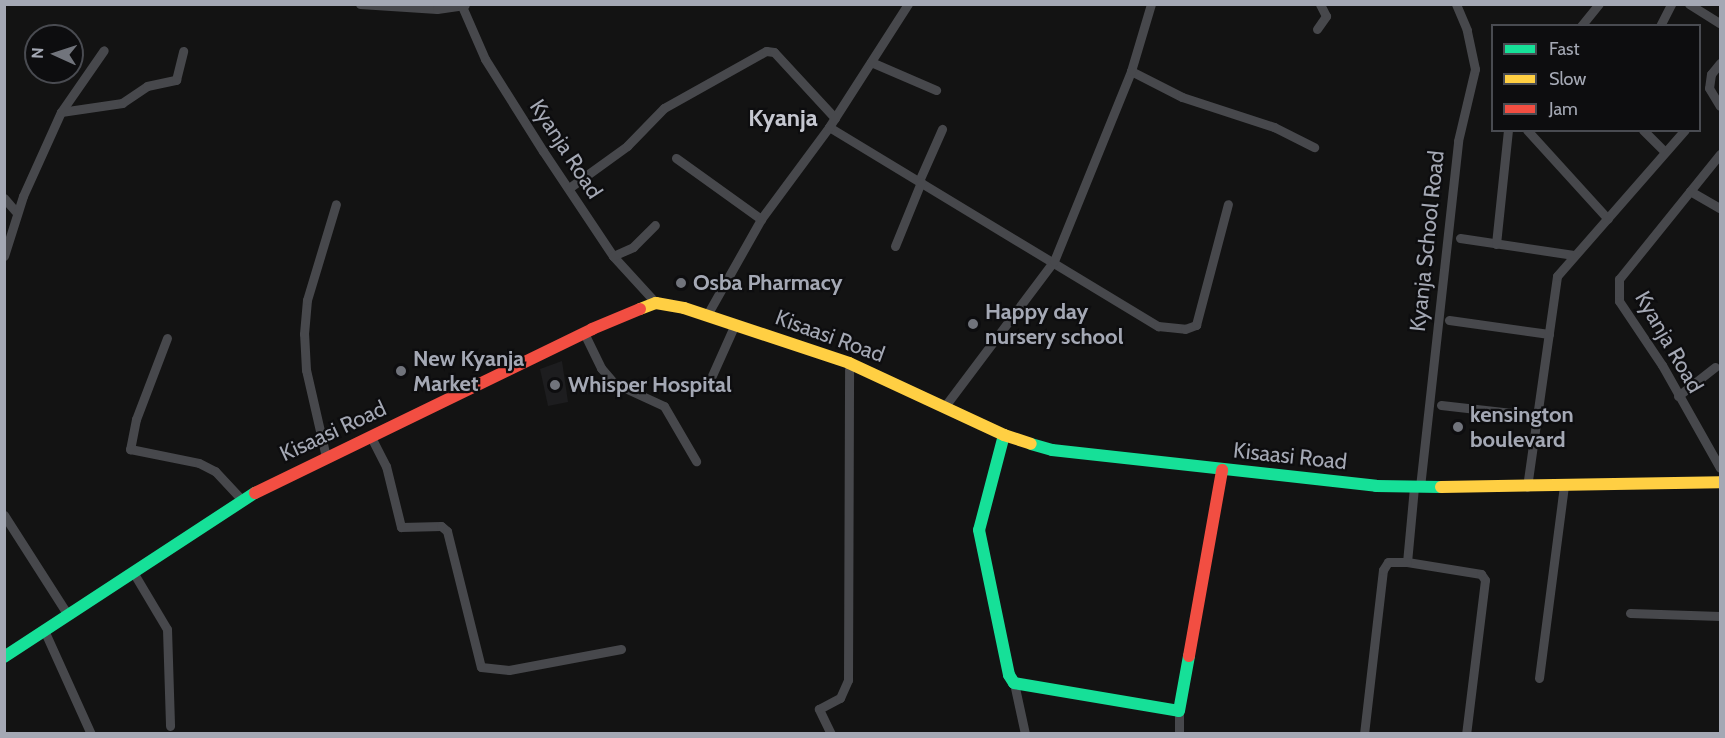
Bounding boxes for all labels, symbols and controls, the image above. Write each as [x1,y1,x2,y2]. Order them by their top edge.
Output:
north arrow [24,24,84,84]
legend [1491,24,1701,132]
text: Fast [1549,38,1580,60]
text: N [28,47,47,59]
text: Slow [1549,68,1586,90]
street label: Kyanja Road [524,94,608,204]
text: Jam [1549,98,1578,120]
district label: Kyanja [748,104,818,132]
street label: Kyanja School Road [1404,149,1450,333]
place label: Osba Pharmacy [693,270,843,296]
marker: Osba Pharmacy [674,276,688,290]
street label: Kyanja Road [1629,287,1709,397]
place label: Happy day nursery school [985,298,1123,350]
street label: Kisaasi Road [772,304,888,368]
marker: Happy day nursery school [966,317,980,331]
place label: New Kyanja Market [413,345,524,396]
marker: New Kyanja Market [394,364,408,378]
place label: Whisper Hospital [568,372,732,398]
marker: Whisper Hospital [546,376,564,394]
street label: Kisaasi Road [276,395,390,467]
place label: kensington boulevard [1470,401,1574,452]
marker: kensington boulevard [1451,420,1465,434]
street label: Kisaasi Road [1232,437,1348,475]

